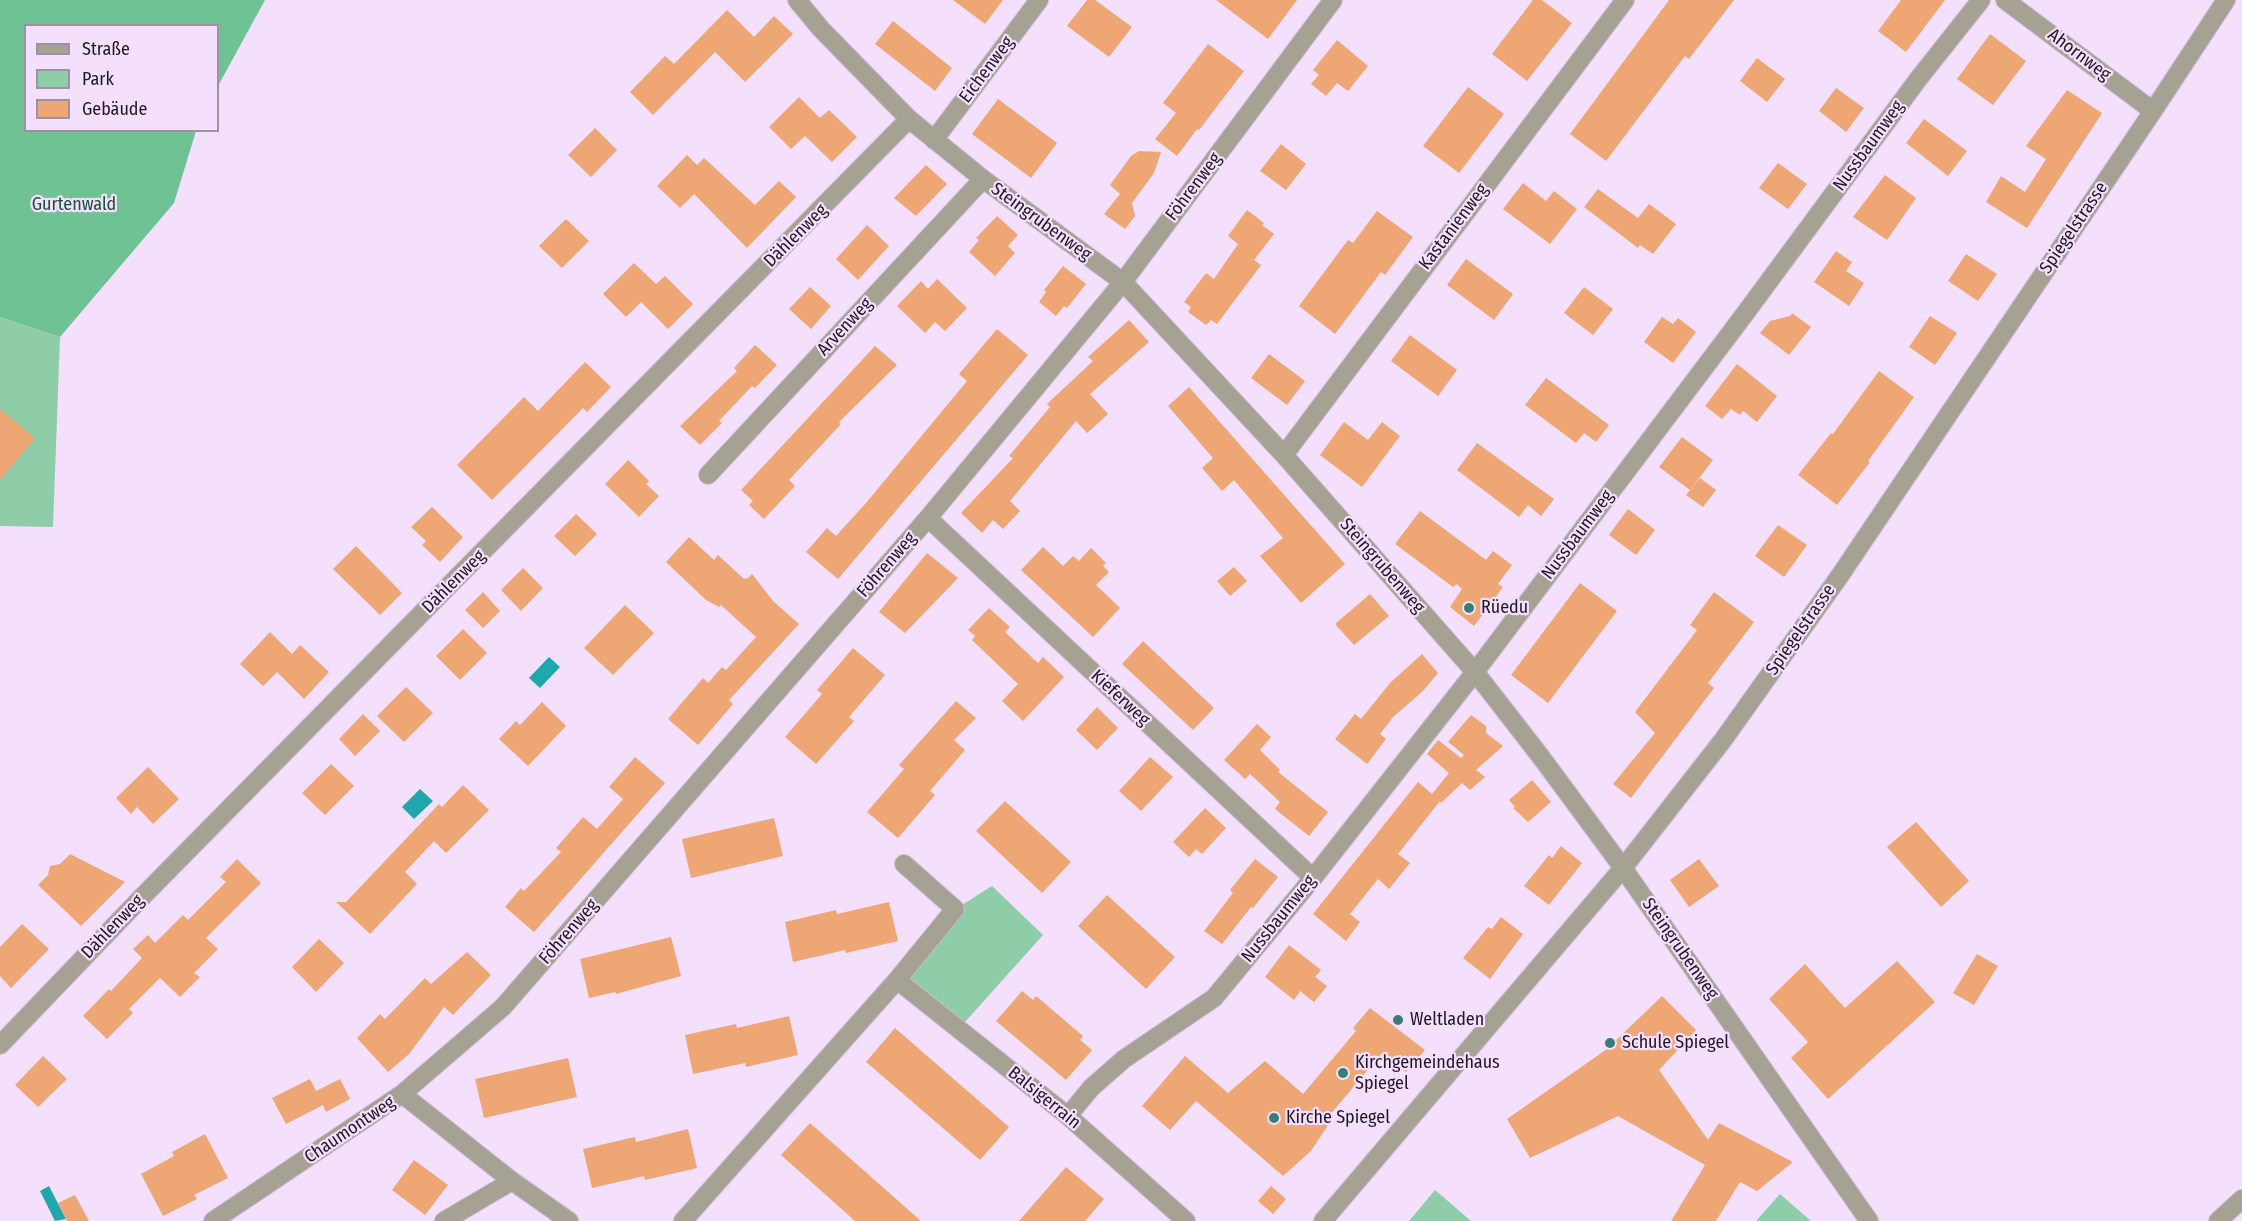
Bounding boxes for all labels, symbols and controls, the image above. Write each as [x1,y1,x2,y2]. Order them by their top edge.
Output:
legend [24,24,219,132]
street label: Ahornweg [2043,24,2115,86]
street label: Eichenweg [955,32,1019,108]
text: Straße [82,38,130,60]
text: Park [82,68,114,90]
street label: Nussbaumweg [1829,97,1909,195]
text: Gebäude [82,98,147,120]
street label: Föhrenweg [1161,149,1227,225]
street label: Steingrubenweg [987,178,1095,266]
street label: Spiegelstrasse [2035,178,2113,278]
street label: Kastanienweg [1415,180,1493,274]
park label: Gurtenwald [32,194,116,216]
street label: Dählenweg [760,200,832,272]
street label: Arvenweg [813,294,877,360]
street label: Nussbaumweg [1537,486,1619,584]
street label: Steingrubenweg [1335,514,1429,618]
street label: Föhrenweg [853,528,921,602]
street label: Dählenweg [418,546,490,618]
street label: Spiegelstrasse [1762,580,1840,680]
place label: Rüedu [1481,597,1528,619]
marker: Rüedu [1462,601,1476,615]
street label: Kieferweg [1086,665,1154,731]
street label: Nussbaumweg [1237,871,1321,967]
street label: Dählenweg [77,890,149,964]
street label: Steingrubenweg [1637,894,1723,1004]
street label: Föhrenweg [535,895,603,969]
place label: Weltladen [1410,1009,1484,1031]
marker: Weltladen [1391,1013,1405,1027]
place label: Schule Spiegel [1622,1032,1729,1054]
marker: Schule Spiegel [1603,1036,1617,1050]
place label: Kirchgemeindehaus Spiegel [1355,1052,1500,1094]
street label: Balsigerrain [1003,1062,1085,1134]
marker: Kirchgemeindehaus Spiegel [1336,1066,1350,1080]
street label: Chaumontweg [301,1092,399,1168]
place label: Kirche Spiegel [1286,1107,1390,1129]
marker: Kirche Spiegel [1267,1111,1281,1125]

